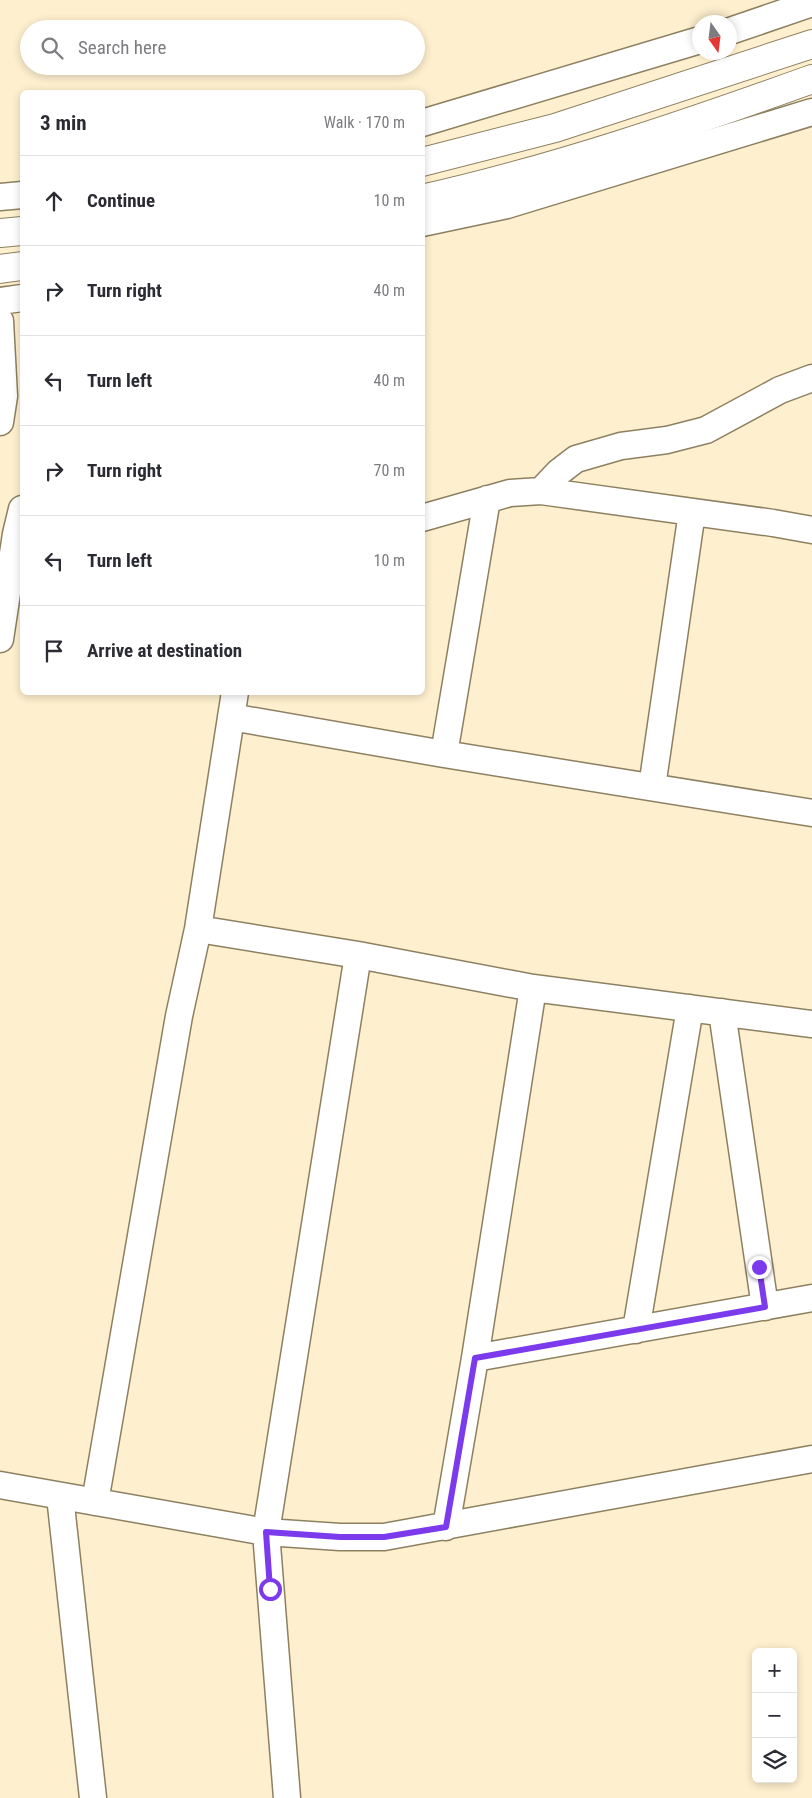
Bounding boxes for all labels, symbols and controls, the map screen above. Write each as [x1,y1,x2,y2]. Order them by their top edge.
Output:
north arrow [692,15,737,60]
search box [20,20,425,75]
icon: search [38,34,66,62]
text: Search here [78,36,166,59]
text: 3 min [40,111,87,135]
text: Walk · 170 m [324,113,405,132]
icon: ahead [40,187,68,215]
text: Continue [87,189,155,212]
text: 10 m [373,191,405,210]
icon: right [40,277,68,305]
text: Turn right [87,279,162,302]
text: 40 m [373,281,405,300]
icon: left [40,367,68,395]
text: Turn left [87,369,152,392]
text: 40 m [373,371,405,390]
icon: right [40,457,68,485]
text: Turn right [87,459,162,482]
text: 70 m [373,461,405,480]
icon: left [40,547,68,575]
text: Turn left [87,549,152,572]
text: 10 m [373,551,405,570]
icon: arrive [40,637,68,665]
text: Arrive at destination [87,639,242,662]
route end [748,1256,771,1279]
route start [259,1578,282,1601]
map controls [752,1648,797,1783]
button: + [752,1648,797,1693]
button: − [752,1693,797,1738]
button: layers [752,1738,797,1783]

